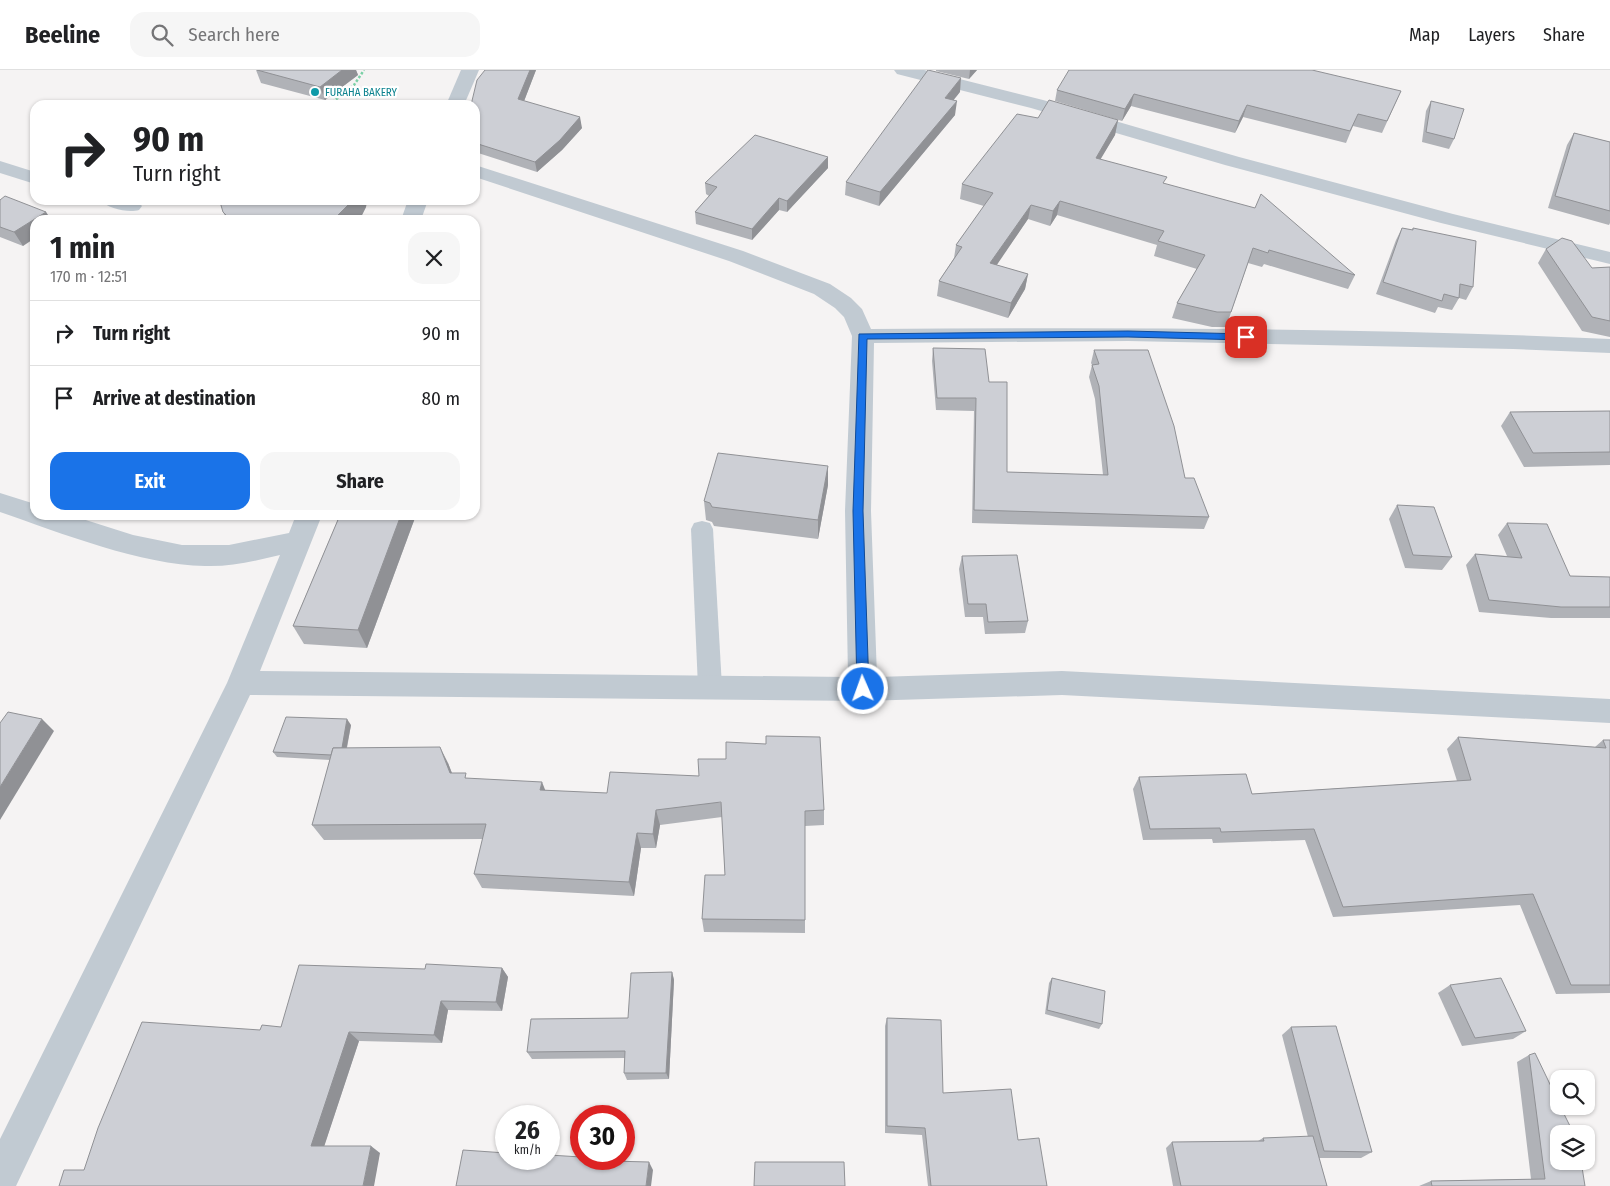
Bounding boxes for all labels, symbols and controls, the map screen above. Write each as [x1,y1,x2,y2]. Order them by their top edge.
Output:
search box [130,12,480,57]
text: Beeline [25,21,100,49]
icon: search [148,21,176,49]
text: Search here [188,23,280,46]
text: Map [1409,24,1440,46]
text: Layers [1468,24,1515,46]
text: Share [1543,24,1585,46]
marker: FURAHA BAKERY [309,86,321,98]
place label: FURAHA BAKERY [325,86,398,99]
text: 90 m [133,118,204,160]
icon: right [50,120,115,185]
text: Turn right [133,160,221,187]
text: 1 min [50,230,115,266]
button: close [408,232,460,284]
text: 170 m · 12:51 [50,267,127,286]
pin [1225,316,1267,358]
icon: right [50,319,78,347]
text: Turn right [93,322,170,345]
text: 90 m [422,322,460,345]
icon: arrive [1232,323,1260,351]
icon: arrive [50,384,78,412]
text: Arrive at destination [93,387,256,410]
text: 80 m [422,387,460,410]
button: Exit [50,452,250,510]
button: Share [260,452,460,510]
position arrow [836,662,888,714]
map controls [1550,1070,1595,1170]
button: search [1550,1070,1595,1115]
speed limit sign: 30 [570,1105,635,1170]
text: 26 [515,1116,540,1146]
button: layers [1550,1125,1595,1170]
text: km/h [514,1143,541,1157]

